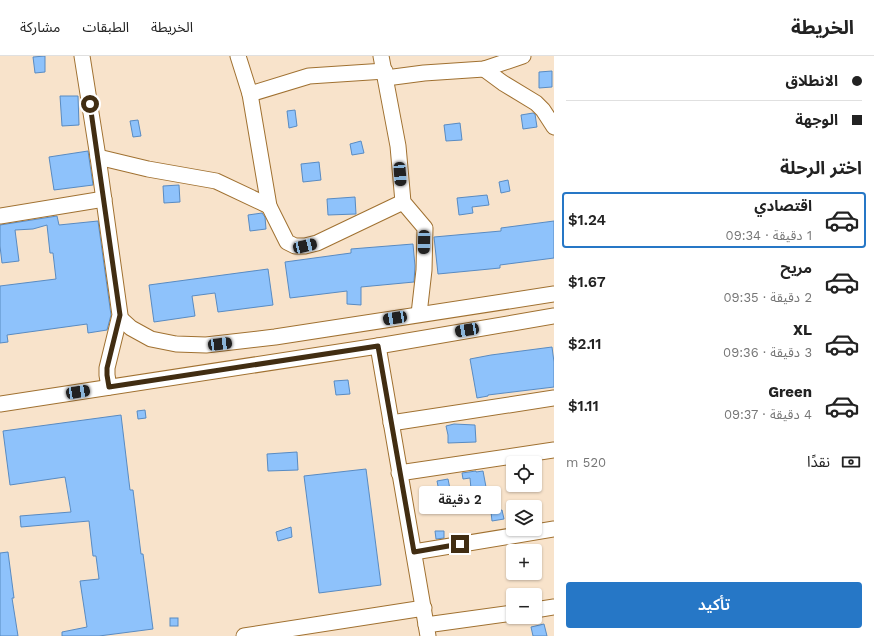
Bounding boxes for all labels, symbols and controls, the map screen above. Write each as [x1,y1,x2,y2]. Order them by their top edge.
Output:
text: الخريطة [791,16,854,39]
text: مشاركة [20,19,60,35]
text: الطبقات [82,19,129,35]
text: الخريطة [151,19,193,35]
text: الانطلاق [786,72,838,90]
route start [81,95,99,113]
text: الوجهة [795,111,838,129]
text: اختر الرحلة [780,157,862,178]
car [393,162,407,186]
text: اقتصادي [754,197,812,215]
icon: car [824,202,860,238]
text: $1.24 [568,211,606,229]
text: 1 دقيقة · 09:34 [726,228,812,243]
car [418,230,430,254]
car [292,237,318,255]
text: مريح [780,259,812,277]
icon: car [824,264,860,300]
text: $1.67 [568,273,606,291]
text: 2 دقيقة · 09:35 [723,290,812,305]
car [382,310,408,326]
text: XL [793,321,812,339]
car [454,322,480,338]
icon: car [824,326,860,362]
text: $2.11 [568,335,601,353]
car [207,337,233,351]
text: 3 دقيقة · 09:36 [723,345,812,360]
text: Green [768,383,812,401]
car [65,384,91,400]
icon: car [824,388,860,424]
text: $1.11 [568,397,599,415]
text: 4 دقيقة · 09:37 [724,407,812,422]
icon: cash [840,451,862,473]
text: نقدًا [807,453,830,471]
text: 520 m [566,455,606,470]
map controls [506,456,542,624]
button: locate [506,456,542,492]
callout: 2 دقيقة [419,486,501,514]
text: 2 دقيقة [438,492,482,507]
button: layers [506,500,542,536]
route end [451,535,469,553]
button: + [506,544,542,580]
button: تأكيد [566,582,862,628]
button: − [506,588,542,624]

